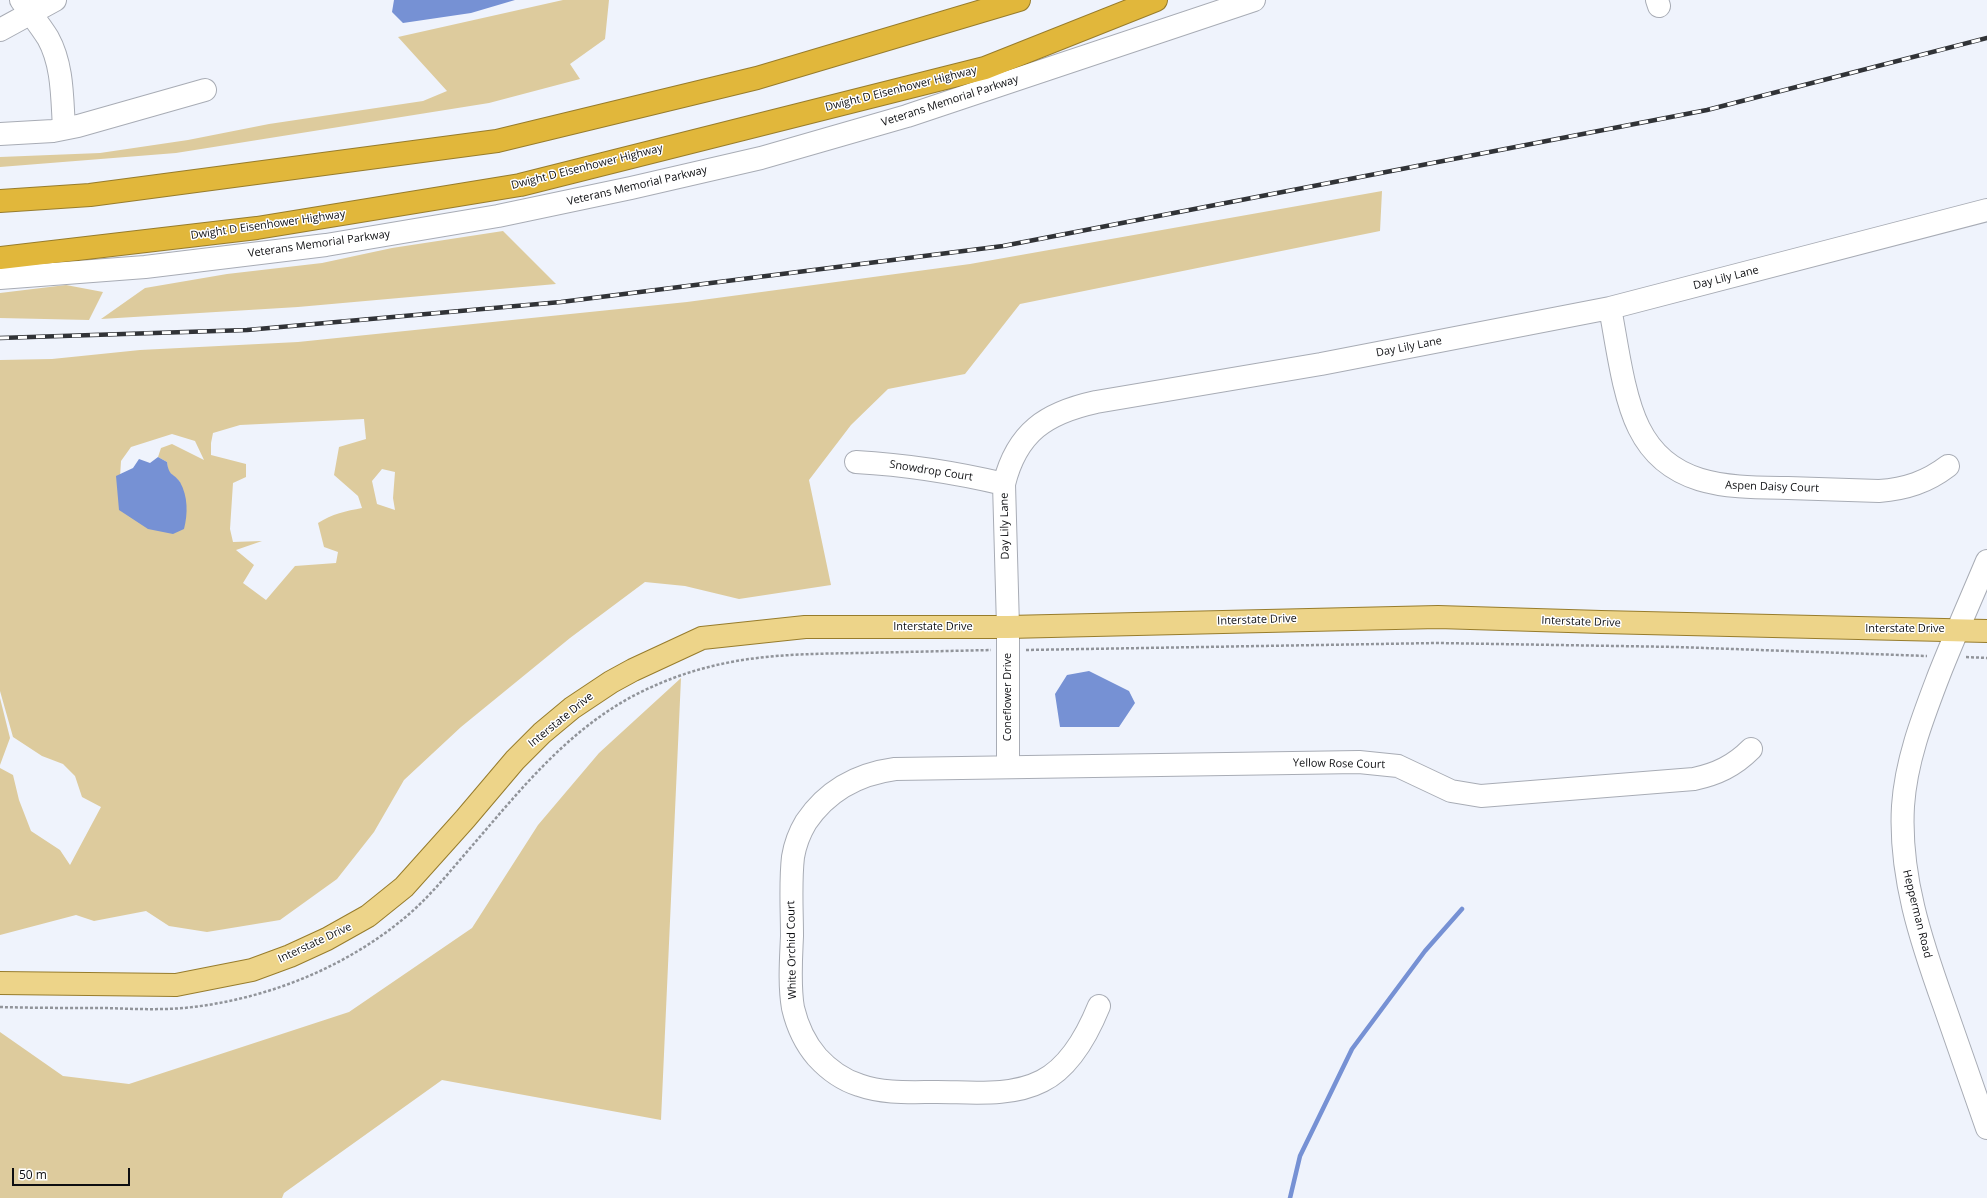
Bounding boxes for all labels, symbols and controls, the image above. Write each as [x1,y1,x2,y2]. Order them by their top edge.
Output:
street label: Dwight D Eisenhower Highway [824,64,978,114]
street label: Veterans Memorial Parkway [880,73,1020,129]
street label: Dwight D Eisenhower Highway [510,142,664,192]
street label: Veterans Memorial Parkway [566,163,708,209]
street label: Dwight D Eisenhower Highway [190,208,346,242]
street label: Veterans Memorial Parkway [247,227,391,261]
street label: Day Lily Lane [1692,264,1760,292]
street label: Day Lily Lane [1375,334,1443,360]
street label: Snowdrop Court [888,458,974,484]
street label: Aspen Daisy Court [1725,479,1819,495]
street label: Day Lily Lane [998,492,1012,560]
street label: Interstate Drive [1217,612,1297,628]
street label: Interstate Drive [1541,614,1621,630]
street label: Interstate Drive [893,620,973,634]
street label: Interstate Drive [1865,622,1945,636]
street label: Coneflower Drive [1001,653,1015,741]
street label: Interstate Drive [526,690,596,750]
street label: Yellow Rose Court [1293,757,1385,771]
street label: Hepperman Road [1900,868,1934,960]
street label: White Orchid Court [785,901,799,999]
street label: Interstate Drive [276,920,354,966]
scale bar [14,1160,132,1186]
text: 50 m [19,1166,47,1183]

